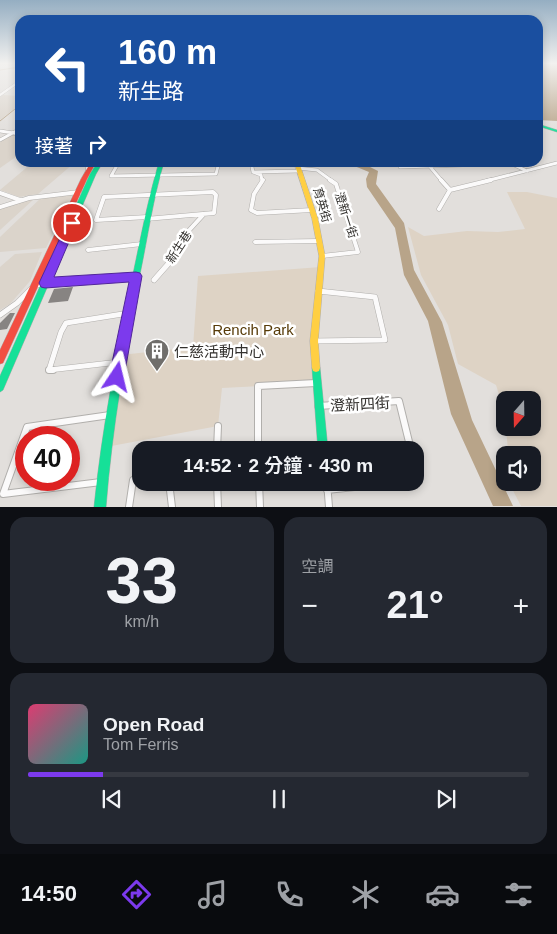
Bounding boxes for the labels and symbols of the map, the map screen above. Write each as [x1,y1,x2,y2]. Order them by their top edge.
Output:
street label: 育英街 [310,186,334,224]
street label: 澄新一街 [332,190,360,240]
pin [51,202,93,244]
street label: 新生巷 [163,228,195,266]
park label: Rencih Park [212,321,294,338]
building icon: 仁慈活動中心 [144,338,170,372]
place label: 仁慈活動中心 [174,343,264,360]
position arrow [90,350,142,402]
north arrow [496,391,541,436]
street label: 澄新四街 [330,394,390,414]
speed limit sign: 40 [15,426,80,491]

